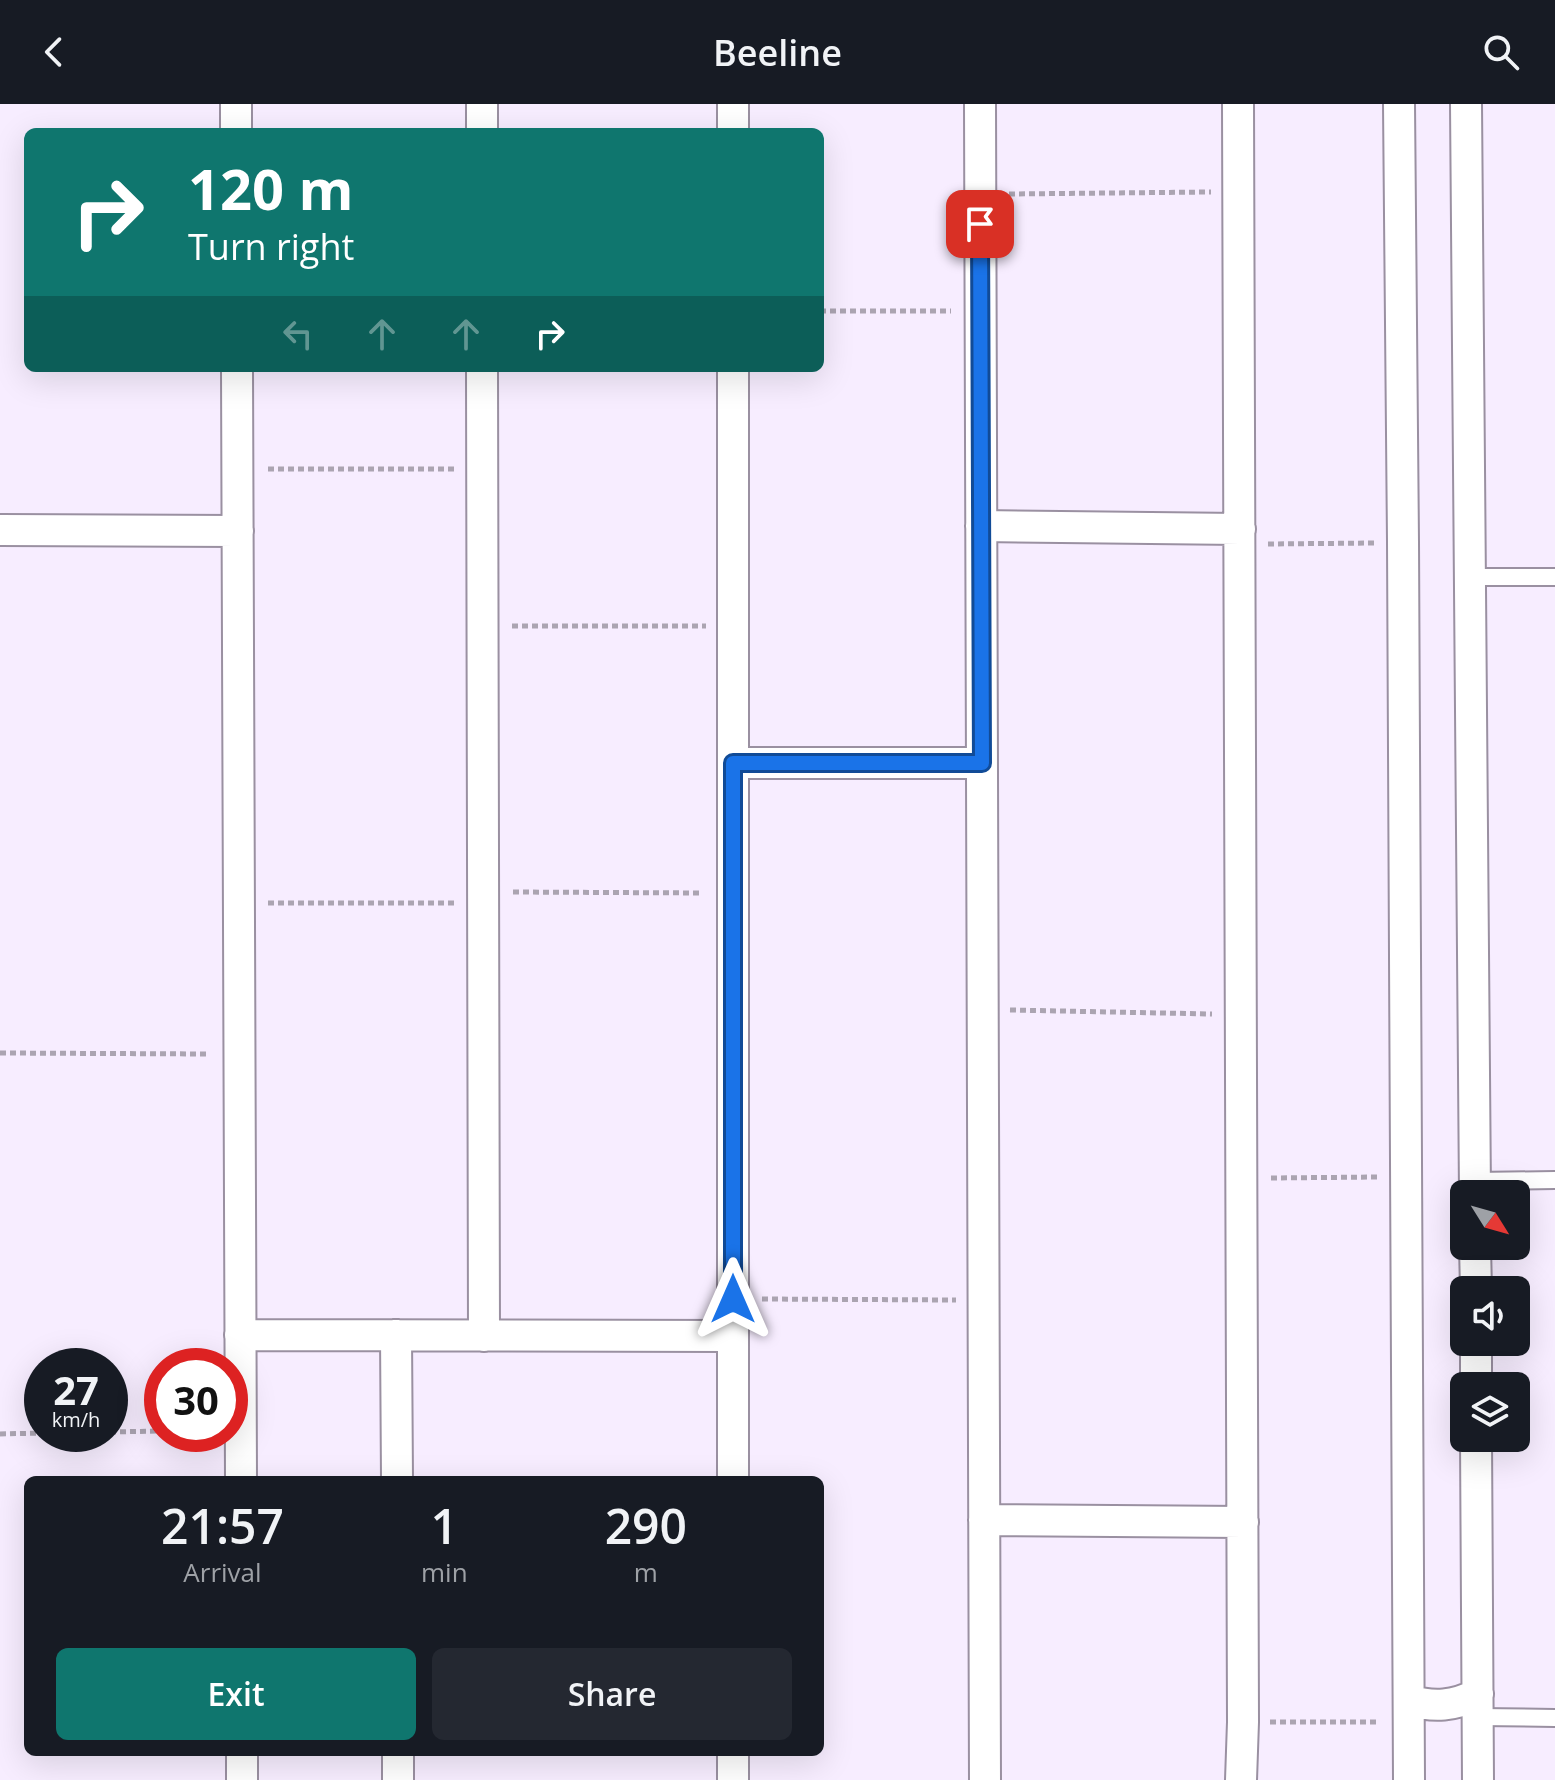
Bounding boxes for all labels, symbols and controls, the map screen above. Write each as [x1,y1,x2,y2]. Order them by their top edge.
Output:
text: Beeline [713,28,842,77]
icon: back [32,30,76,74]
icon: search [1479,30,1523,74]
text: 120 m [188,150,354,226]
icon: right [56,160,160,264]
pin [946,190,1014,258]
icon: arrive [958,202,1002,246]
text: Turn right [188,222,354,271]
icon: left [276,312,320,356]
icon: ahead [360,312,404,356]
icon: ahead [444,312,488,356]
icon: right [528,312,572,356]
north arrow [1450,1180,1530,1260]
map controls [1450,1180,1530,1452]
position arrow [691,1257,775,1341]
button: sound [1450,1276,1530,1356]
speed limit sign: 30 [144,1348,248,1452]
text: 27 [53,1362,99,1417]
button: layers [1450,1372,1530,1452]
text: km/h [52,1406,100,1433]
text: 21:57 [161,1493,284,1558]
text: 1 [431,1493,458,1558]
text: 290 [605,1493,687,1558]
text: Arrival [183,1554,262,1590]
text: min [421,1554,468,1590]
text: m [634,1554,658,1590]
button: Exit [56,1648,416,1740]
button: Share [432,1648,792,1740]

